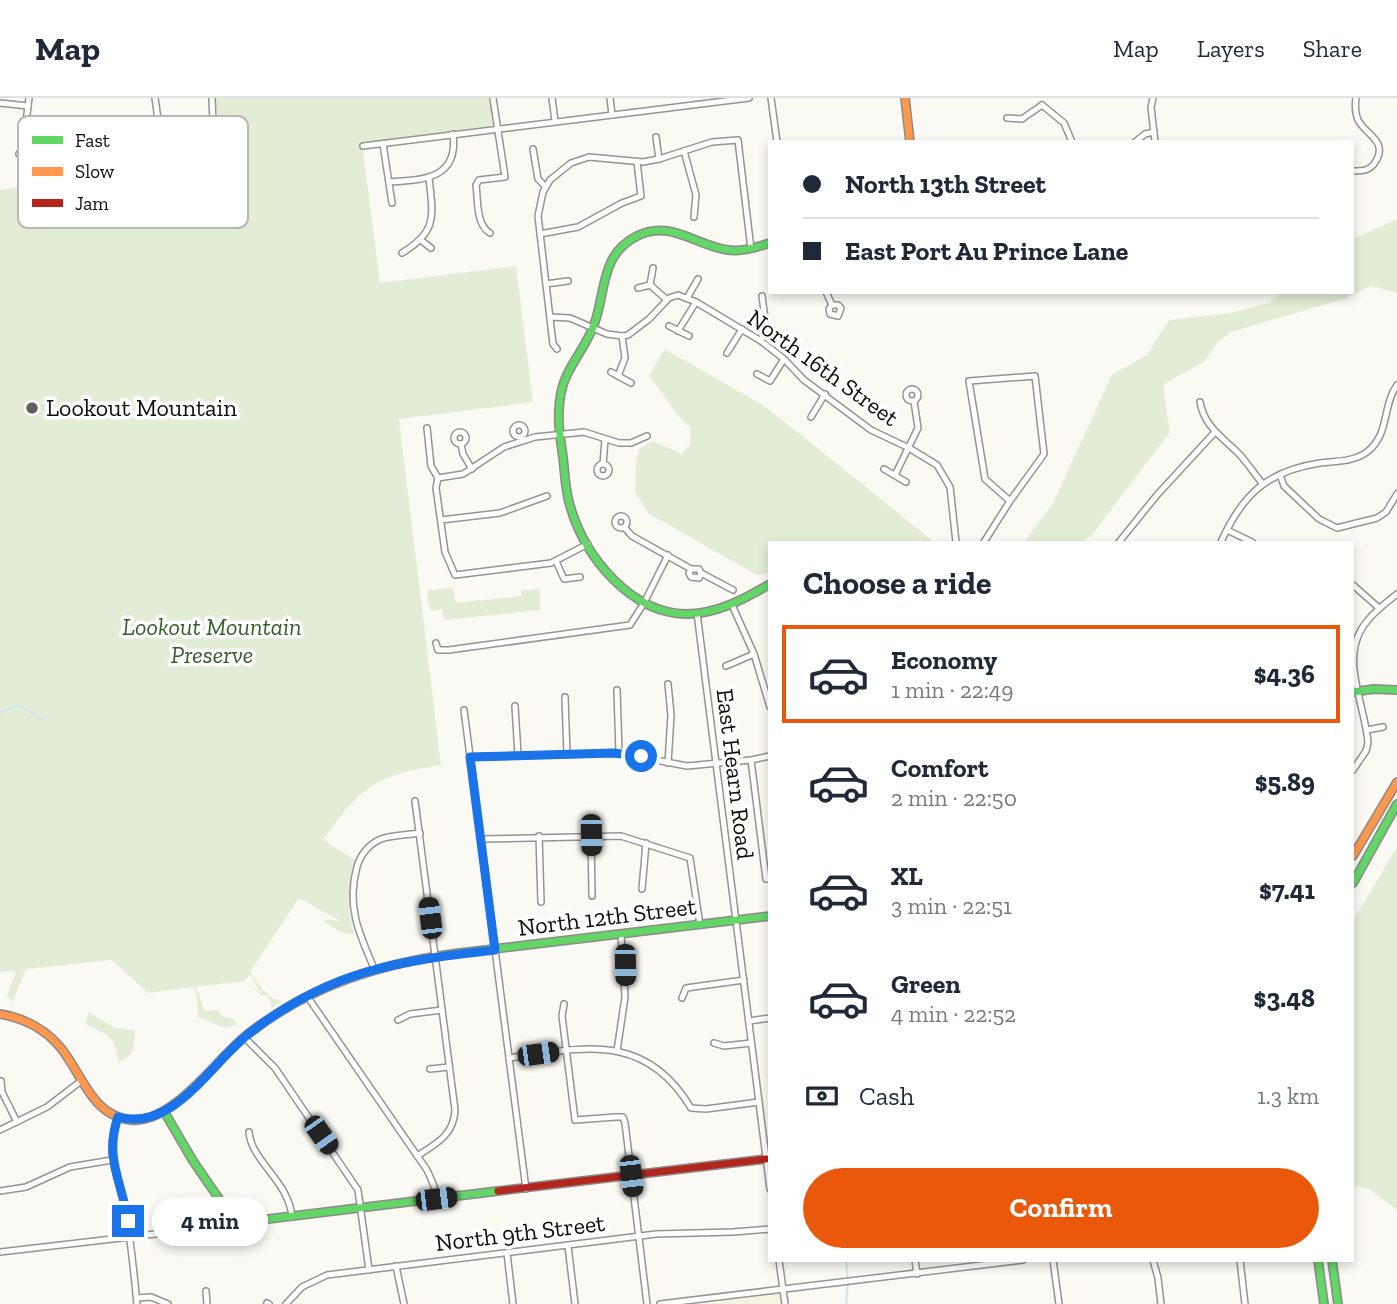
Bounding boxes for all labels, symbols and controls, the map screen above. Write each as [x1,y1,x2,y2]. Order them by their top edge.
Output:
text: Map [35,29,100,68]
text: Map [1113,34,1159,63]
text: Layers [1197,34,1265,63]
text: Share [1303,34,1362,63]
legend [18,116,248,228]
text: Fast [75,129,110,152]
text: Slow [75,160,115,183]
text: North 13th Street [845,168,1046,200]
text: Jam [75,192,109,215]
text: East Port Au Prince Lane [845,235,1128,267]
street label: North 16th Street [742,303,905,432]
place label: Lookout Mountain [46,393,237,422]
marker: Lookout Mountain [24,400,40,416]
text: Choose a ride [803,564,991,602]
park label: Lookout Mountain Preserve [122,612,302,669]
icon: car [807,643,870,706]
text: Economy [891,644,997,676]
text: $4.36 [1254,658,1315,690]
text: 1 min · 22:49 [891,676,1013,704]
street label: East Hearn Road [711,687,760,861]
route start [625,740,657,772]
icon: car [807,751,870,814]
text: Comfort [891,752,988,784]
text: $5.89 [1255,766,1315,798]
text: 2 min · 22:50 [891,784,1017,812]
car [581,814,602,856]
icon: car [807,859,870,922]
text: XL [891,860,923,892]
text: $7.41 [1259,874,1315,906]
street label: North 12th Street [516,891,698,942]
text: 3 min · 22:51 [891,892,1012,920]
car [418,896,443,940]
car [615,944,636,986]
icon: car [807,967,870,1030]
text: Green [891,968,961,1000]
text: $3.48 [1254,982,1315,1014]
text: 4 min · 22:52 [891,1000,1016,1028]
car [516,1041,561,1067]
icon: cash [803,1077,841,1115]
text: Cash [859,1080,914,1112]
text: 1.3 km [1257,1082,1319,1110]
car [301,1112,342,1158]
car [619,1154,644,1198]
button: Confirm [803,1168,1319,1248]
car [414,1186,459,1212]
callout: 4 min [152,1196,268,1246]
route end [112,1205,144,1237]
text: 4 min [181,1207,239,1235]
street label: North 9th Street [433,1208,606,1257]

